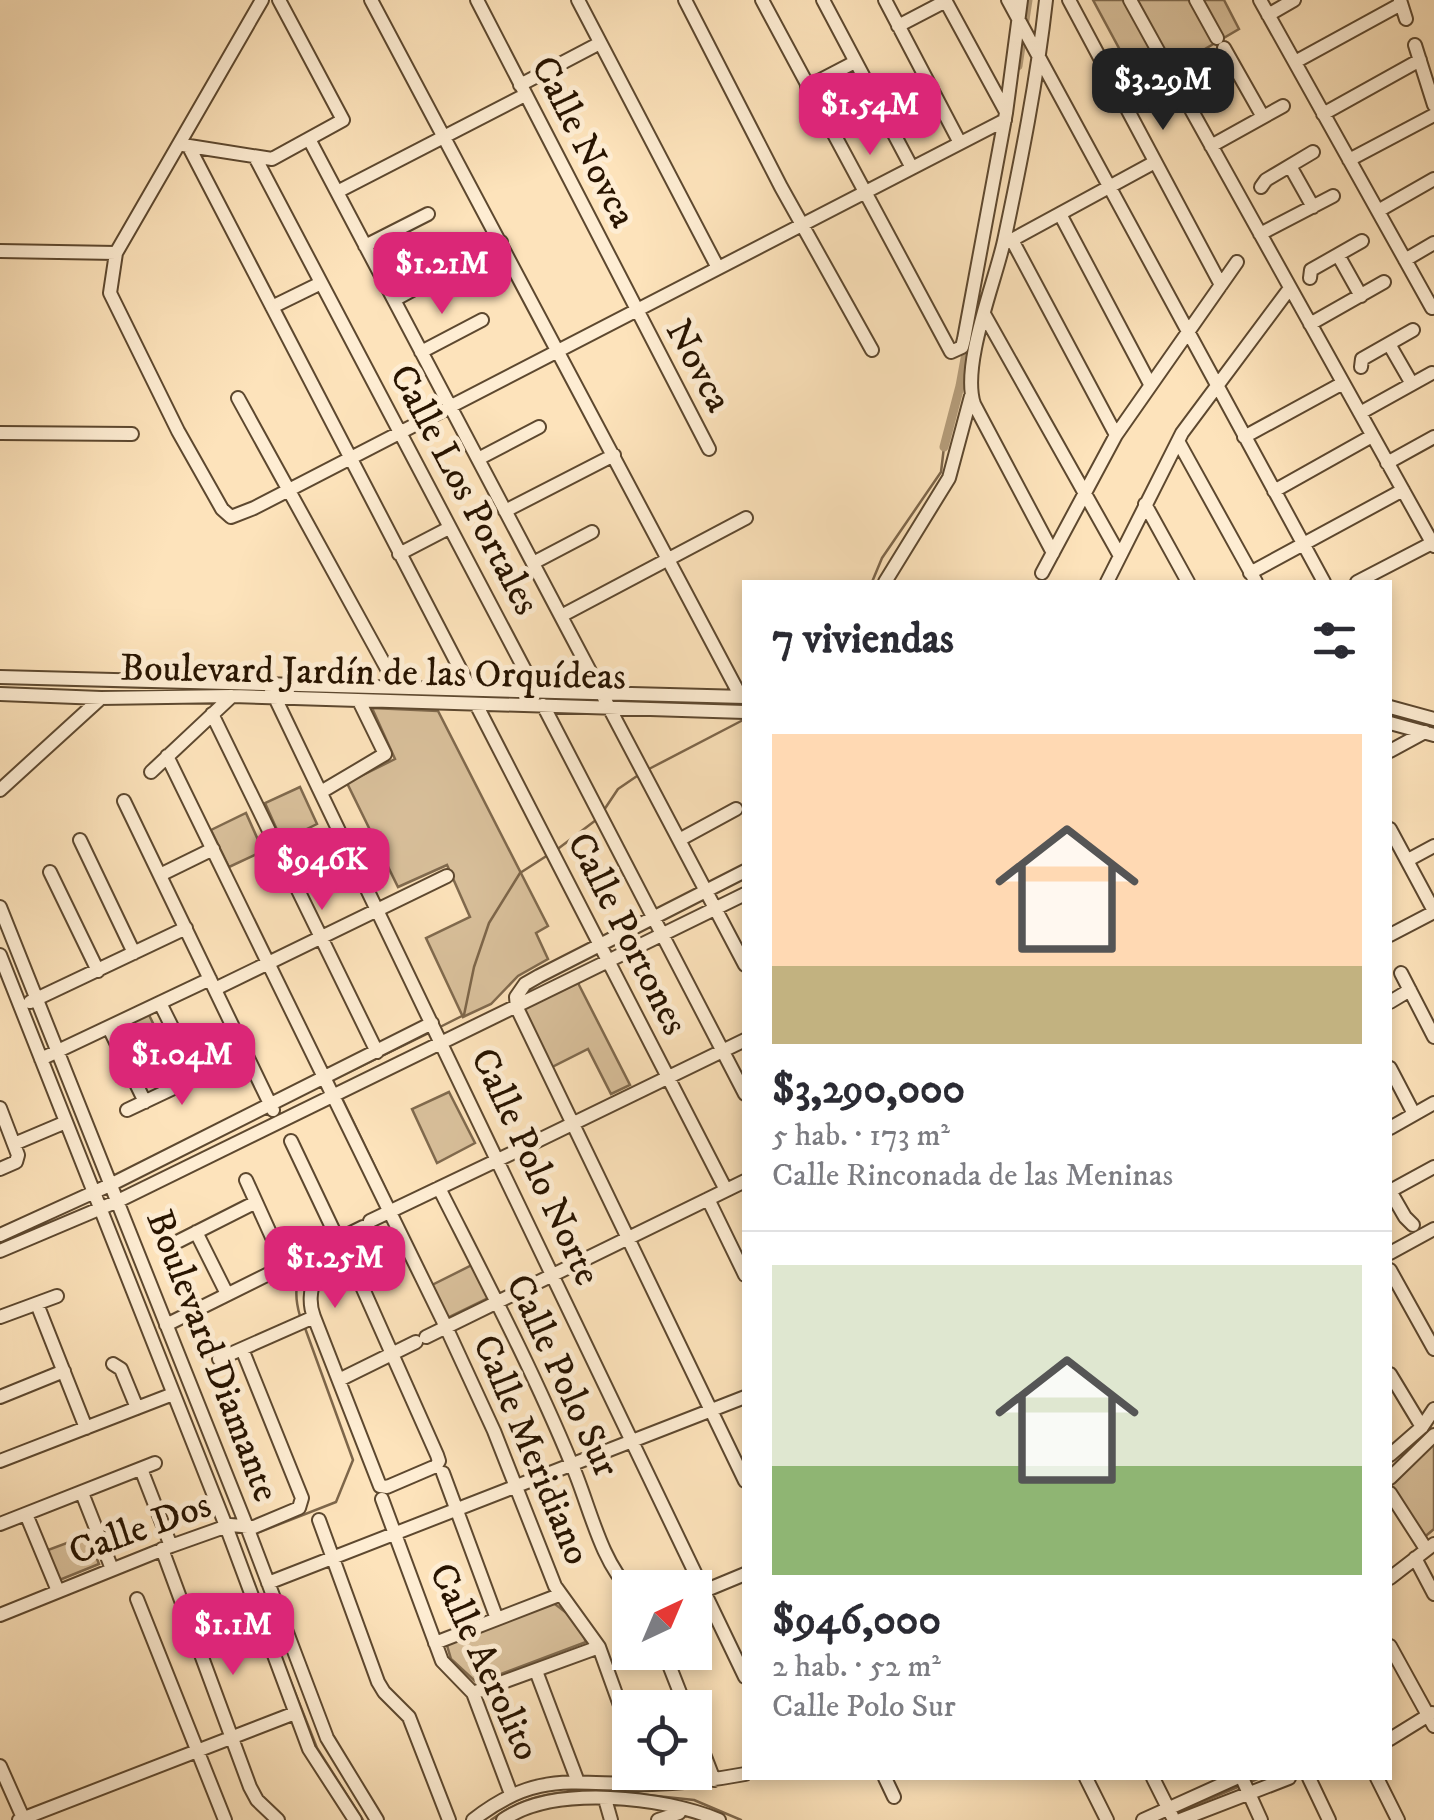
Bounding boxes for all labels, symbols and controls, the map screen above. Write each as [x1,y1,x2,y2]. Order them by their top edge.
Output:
street label: Calle Novca [519,48,647,236]
pin: $3.29M [1082,48,1244,133]
text: $3.29M [1114,60,1212,100]
pin: $1.54M [789,73,951,158]
text: $1.54M [821,85,919,125]
pin: $1.21M [361,232,523,317]
text: $1.21M [395,244,489,284]
street label: Novca [654,312,742,420]
street label: Calle Los Portales [378,357,550,623]
icon: filters [1307,613,1362,668]
text: 7 viviendas [772,614,954,666]
street label: Boulevard Jardín de las Orquídeas [120,645,626,701]
icon: home [977,799,1157,979]
street label: Calle Portones [556,825,698,1043]
pin: $946K [252,828,392,913]
text: $946K [277,840,367,880]
pin: $1.04M [101,1023,263,1108]
text: $1.04M [131,1035,233,1075]
street label: Calle Polo Norte [459,1041,611,1293]
text: $3,290,000 [772,1064,965,1116]
text: 5 hab. · 173 m² [772,1116,950,1156]
text: Calle Rinconada de las Meninas [772,1156,1173,1196]
street label: Boulevard Diamante [134,1203,290,1509]
pin: $1.25M [254,1226,416,1311]
text: $1.25M [286,1238,384,1278]
street label: Calle Polo Sur [494,1267,630,1485]
street label: Calle Meridiano [461,1328,601,1572]
icon: home [977,1330,1157,1510]
street label: Calle Dos [62,1481,218,1577]
street label: Calle Aerolito [417,1556,551,1768]
north arrow [612,1570,712,1670]
map controls [612,1570,712,1790]
pin: $1.1M [163,1593,303,1678]
text: $946,000 [772,1595,941,1647]
text: $1.1M [194,1605,272,1645]
text: 2 hab. · 52 m² [772,1647,941,1687]
text: Calle Polo Sur [772,1687,956,1727]
button: locate [612,1690,712,1790]

